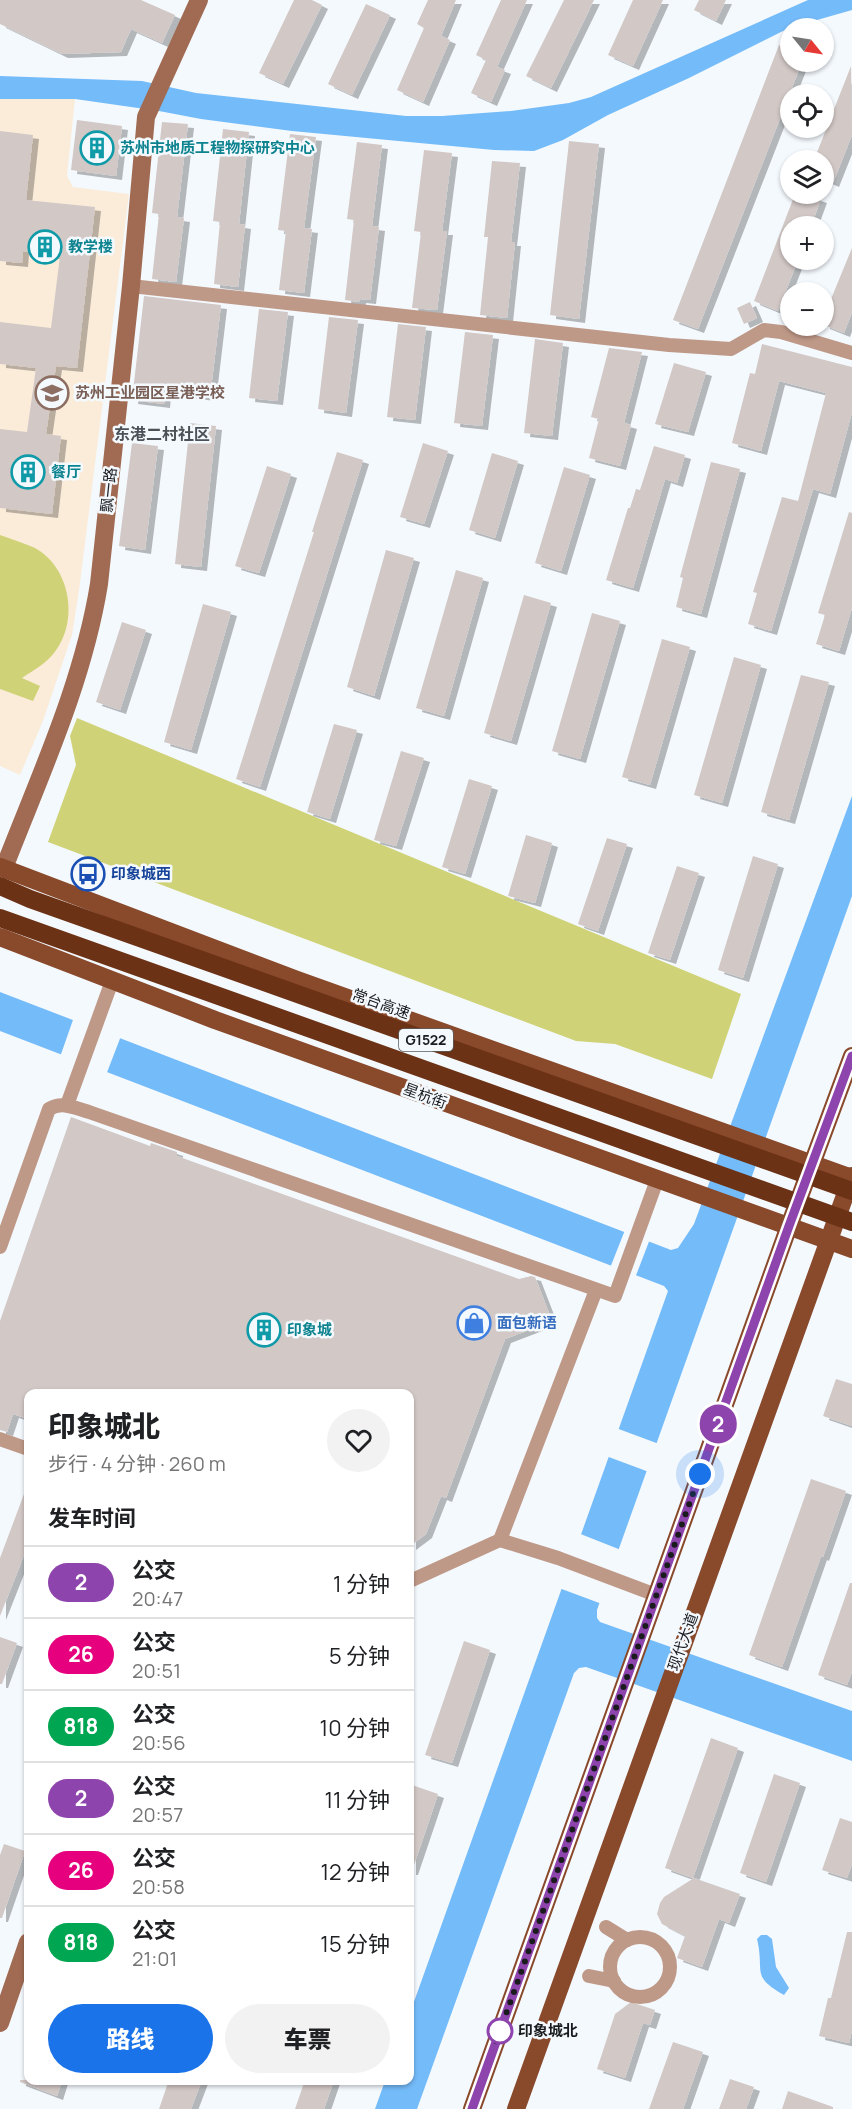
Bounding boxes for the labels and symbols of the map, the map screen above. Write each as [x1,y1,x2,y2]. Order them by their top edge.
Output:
north arrow [780,18,834,72]
building icon: 苏州市地质工程物探研究中心 [79,130,115,166]
place label: 苏州市地质工程物探研究中心 [120,137,315,158]
building icon: 教学楼 [27,229,63,265]
place label: 教学楼 [68,236,113,257]
school or university icon: 苏州工业园区星港学校 [34,375,70,411]
place label: 苏州工业园区星港学校 [75,382,225,403]
district label: 东港二村社区 [114,423,210,445]
building icon: 餐厅 [10,454,46,490]
place label: 餐厅 [51,461,81,482]
street label: 飘一路 [96,466,121,513]
bus stop icon: 印象城西 [70,856,106,892]
place label: 印象城西 [111,863,171,884]
street label: 常台高速 [349,983,413,1024]
road number: G1522 [399,1029,453,1051]
street label: 星杭街 [400,1078,450,1113]
shop icon: 面包新语 [456,1305,492,1341]
building icon: 印象城 [246,1312,282,1348]
place label: 面包新语 [497,1312,557,1333]
place label: 印象城 [287,1319,332,1340]
line badge: 2 [698,1404,738,1444]
your location [685,1459,715,1489]
street label: 现代大道 [662,1610,703,1674]
marker: 印象城北 [487,2018,513,2044]
place label: 印象城北 [518,2020,578,2041]

